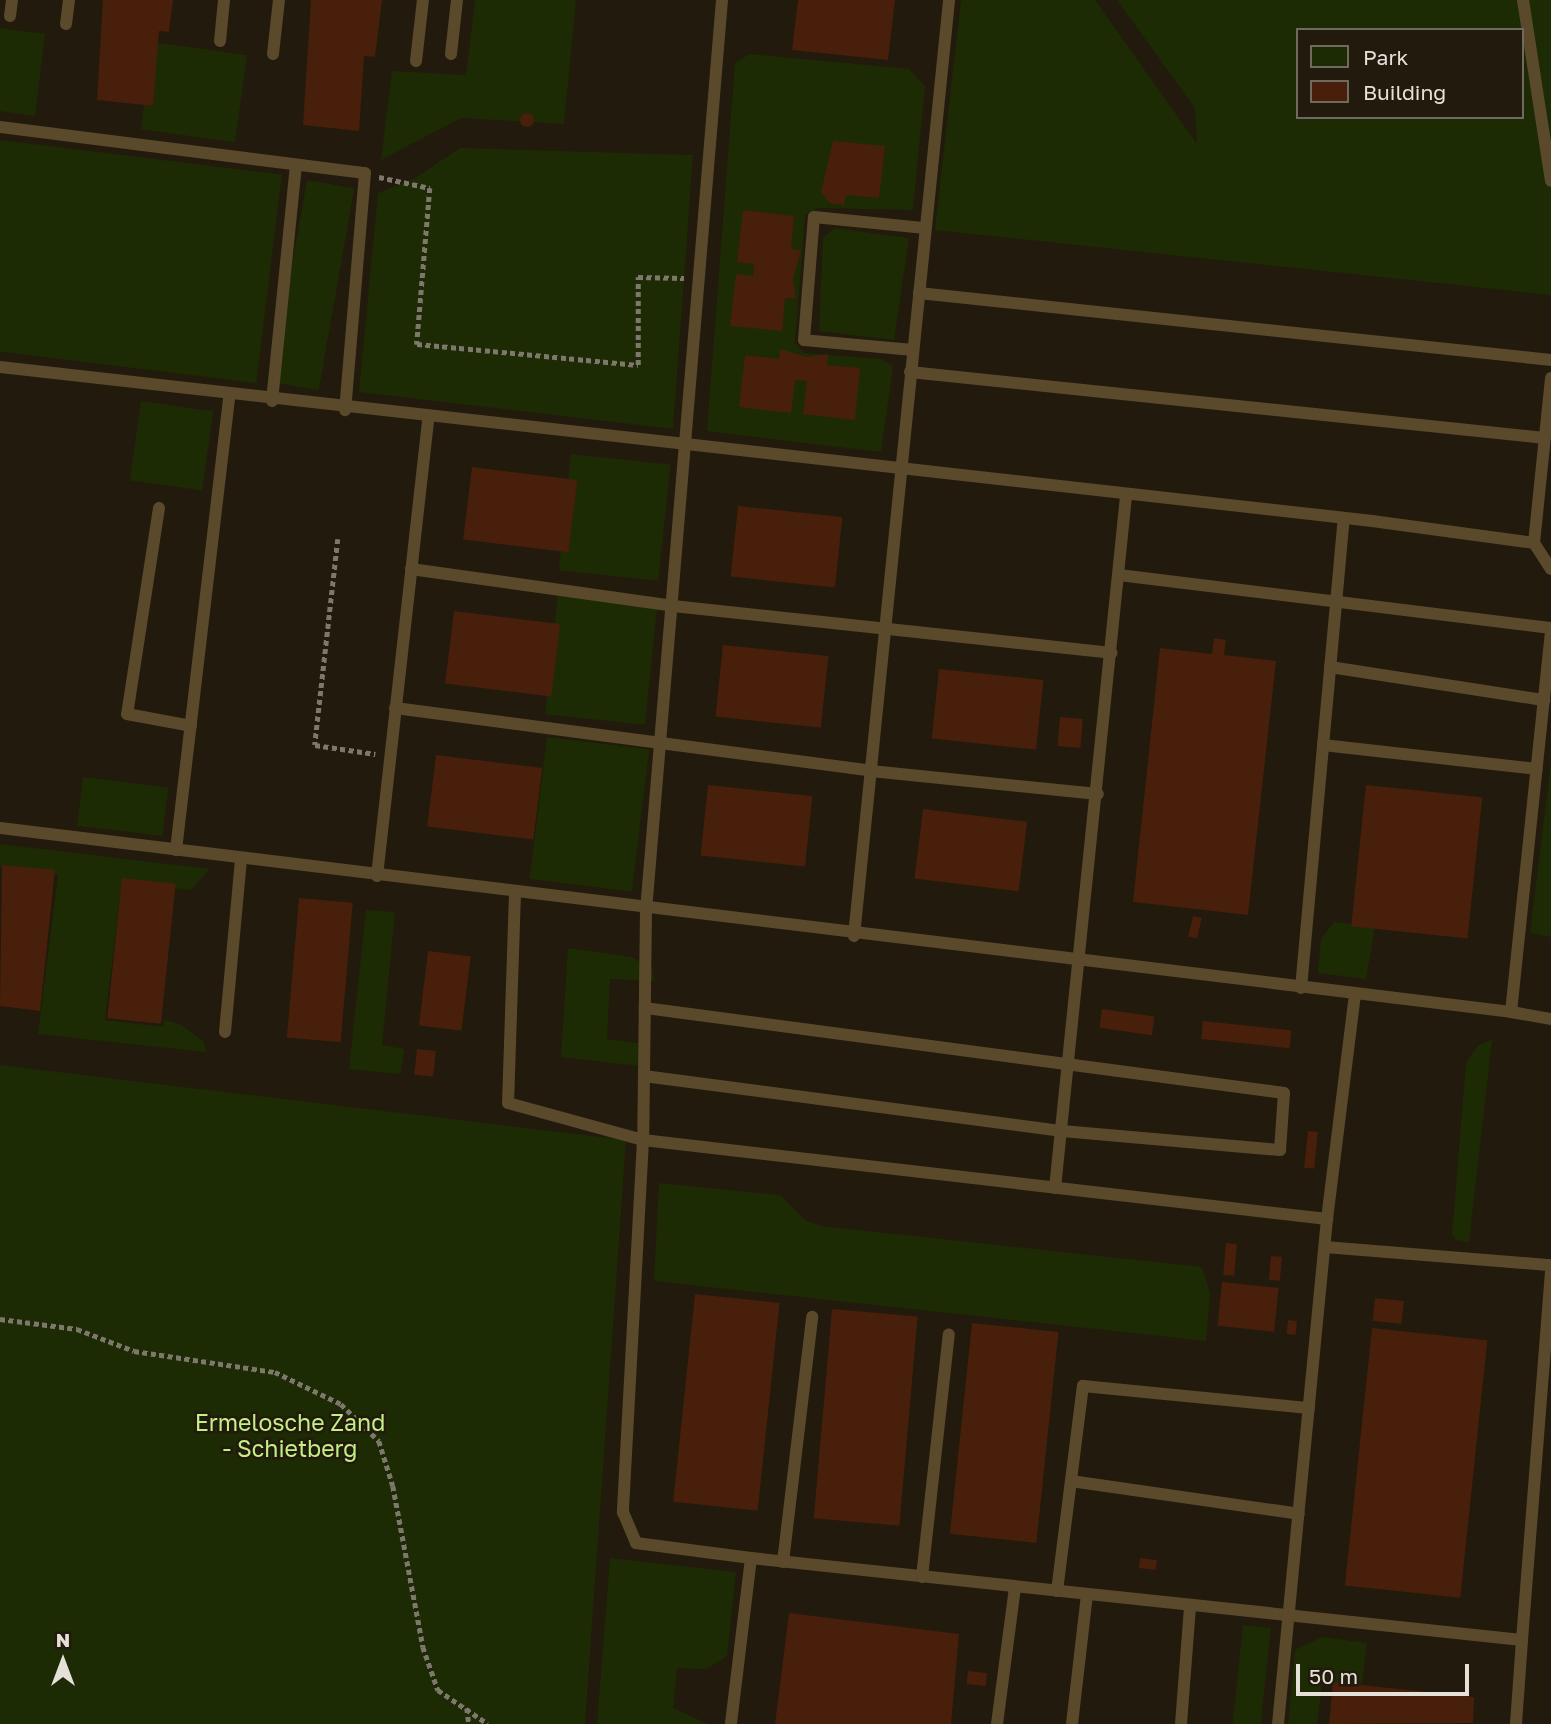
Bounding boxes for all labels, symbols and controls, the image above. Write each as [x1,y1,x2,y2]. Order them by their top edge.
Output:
legend [1296,28,1523,119]
text: Park [1363,44,1408,70]
text: Building [1363,79,1446,105]
park label: Ermelosche Zand - Schietberg [195,1408,385,1462]
north arrow [28,1626,98,1696]
text: N [56,1628,70,1651]
scale bar [1299,1650,1472,1694]
text: 50 m [1309,1663,1358,1689]

